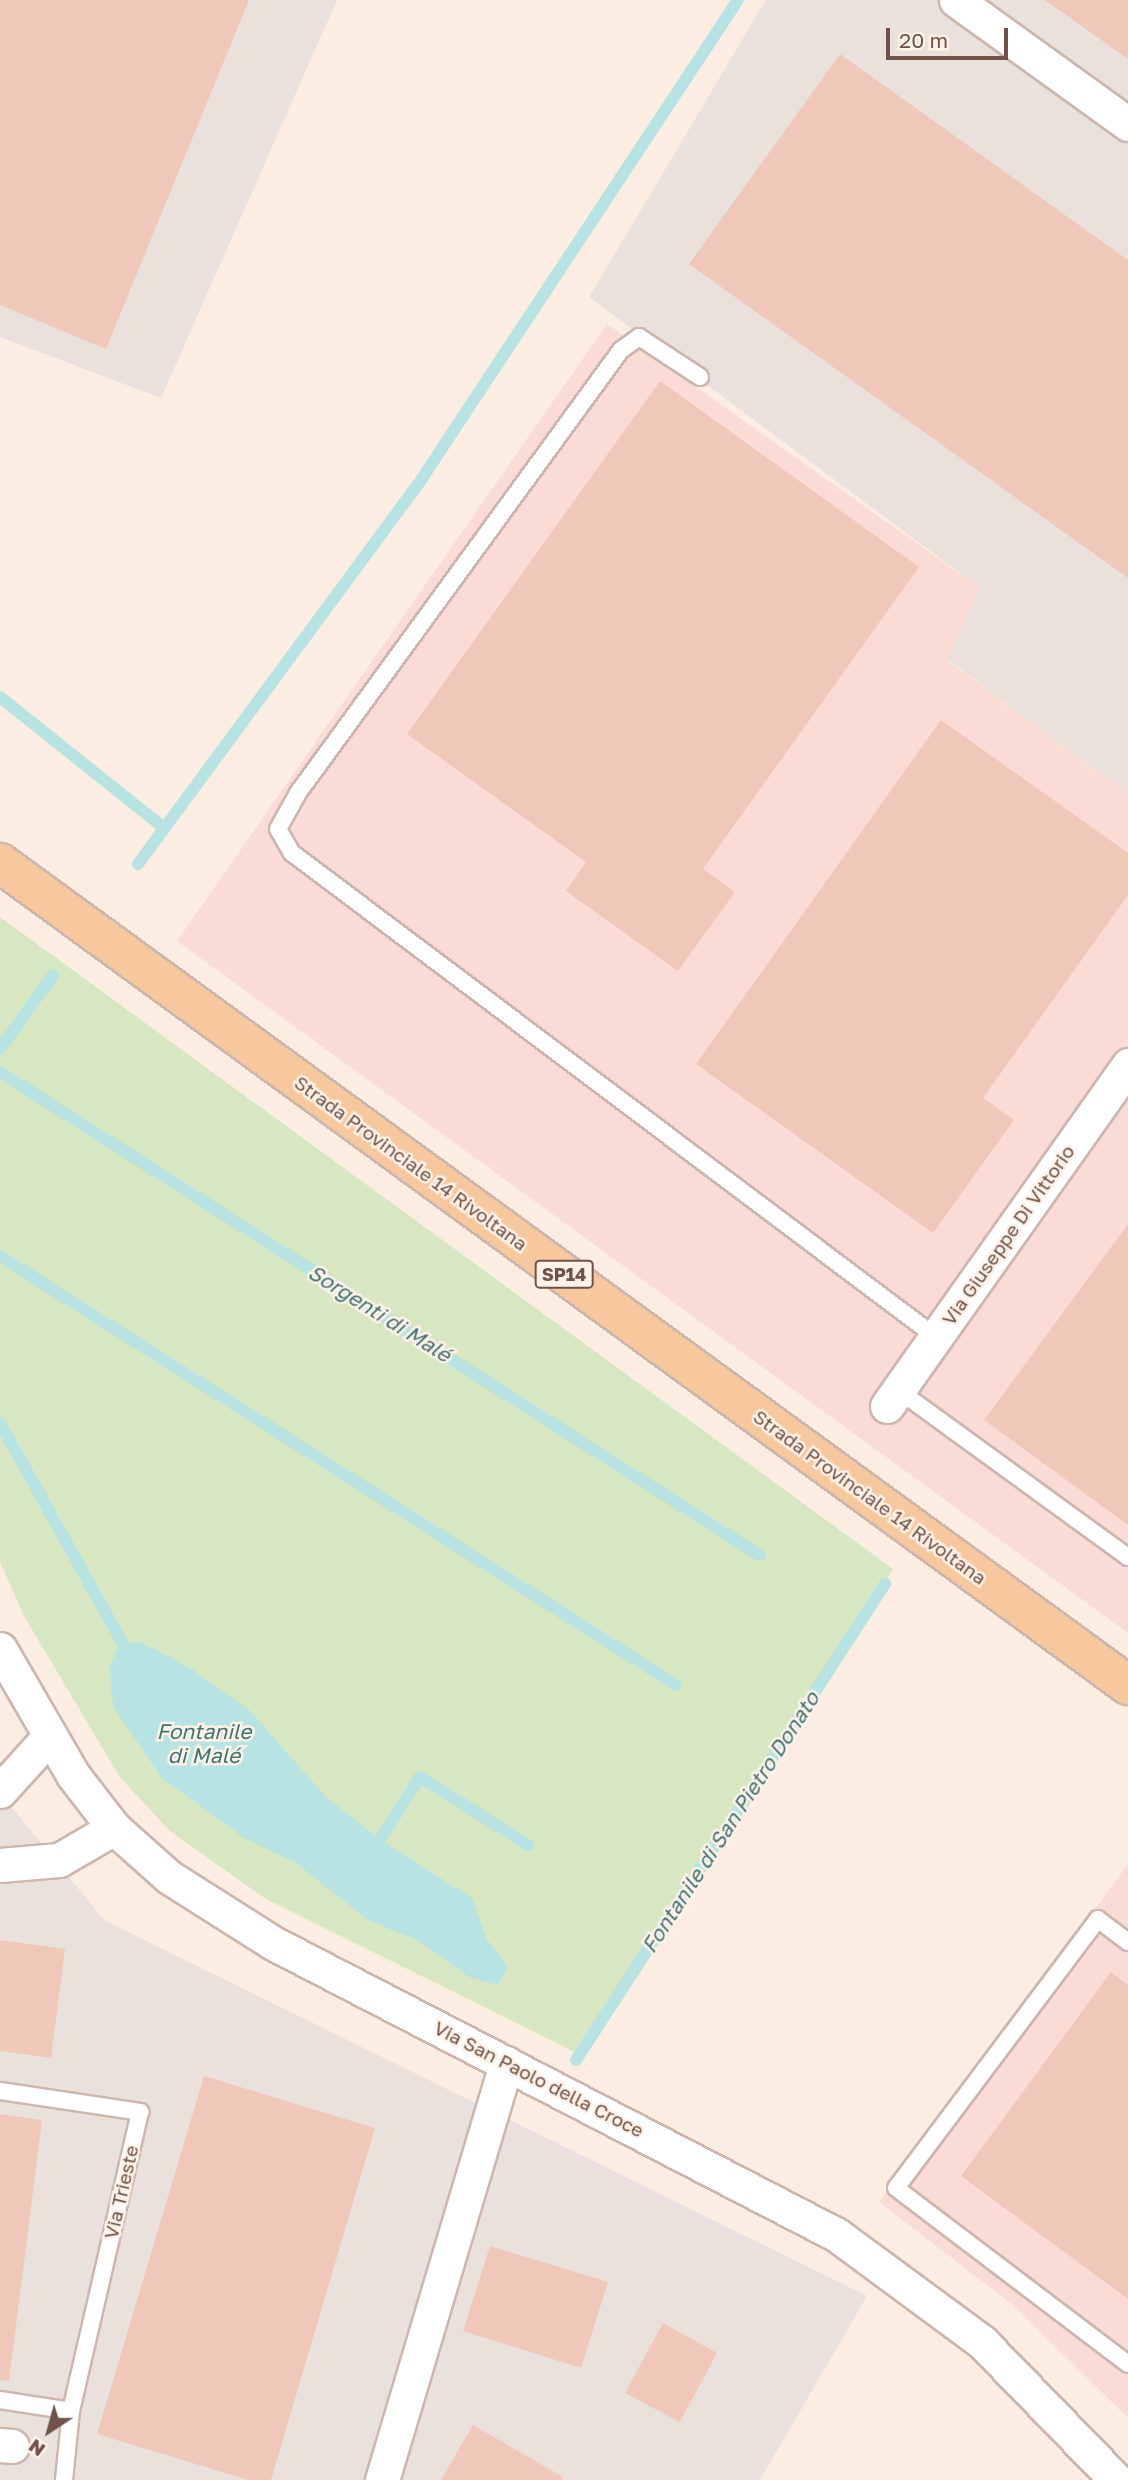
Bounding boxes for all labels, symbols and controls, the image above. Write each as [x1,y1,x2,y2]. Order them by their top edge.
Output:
scale bar [890,14,1012,58]
text: 20 m [899,27,948,53]
street label: Strada Provinciale 14 Rivoltana [290,1071,532,1255]
street label: Via Giuseppe Di Vittorio [937,1140,1079,1330]
water label: Sorgenti di Malé [304,1259,456,1367]
road number: SP14 [534,1260,594,1288]
street label: Strada Provinciale 14 Rivoltana [749,1405,991,1589]
water label: Fontanile di San Pietro Donato [636,1687,824,1957]
water label: Fontanile di Malé [156,1718,252,1768]
street label: Via San Paolo della Croce [430,2016,648,2142]
street label: Via Trieste [99,2143,143,2241]
north arrow [14,2396,84,2466]
text: N [24,2435,49,2462]

